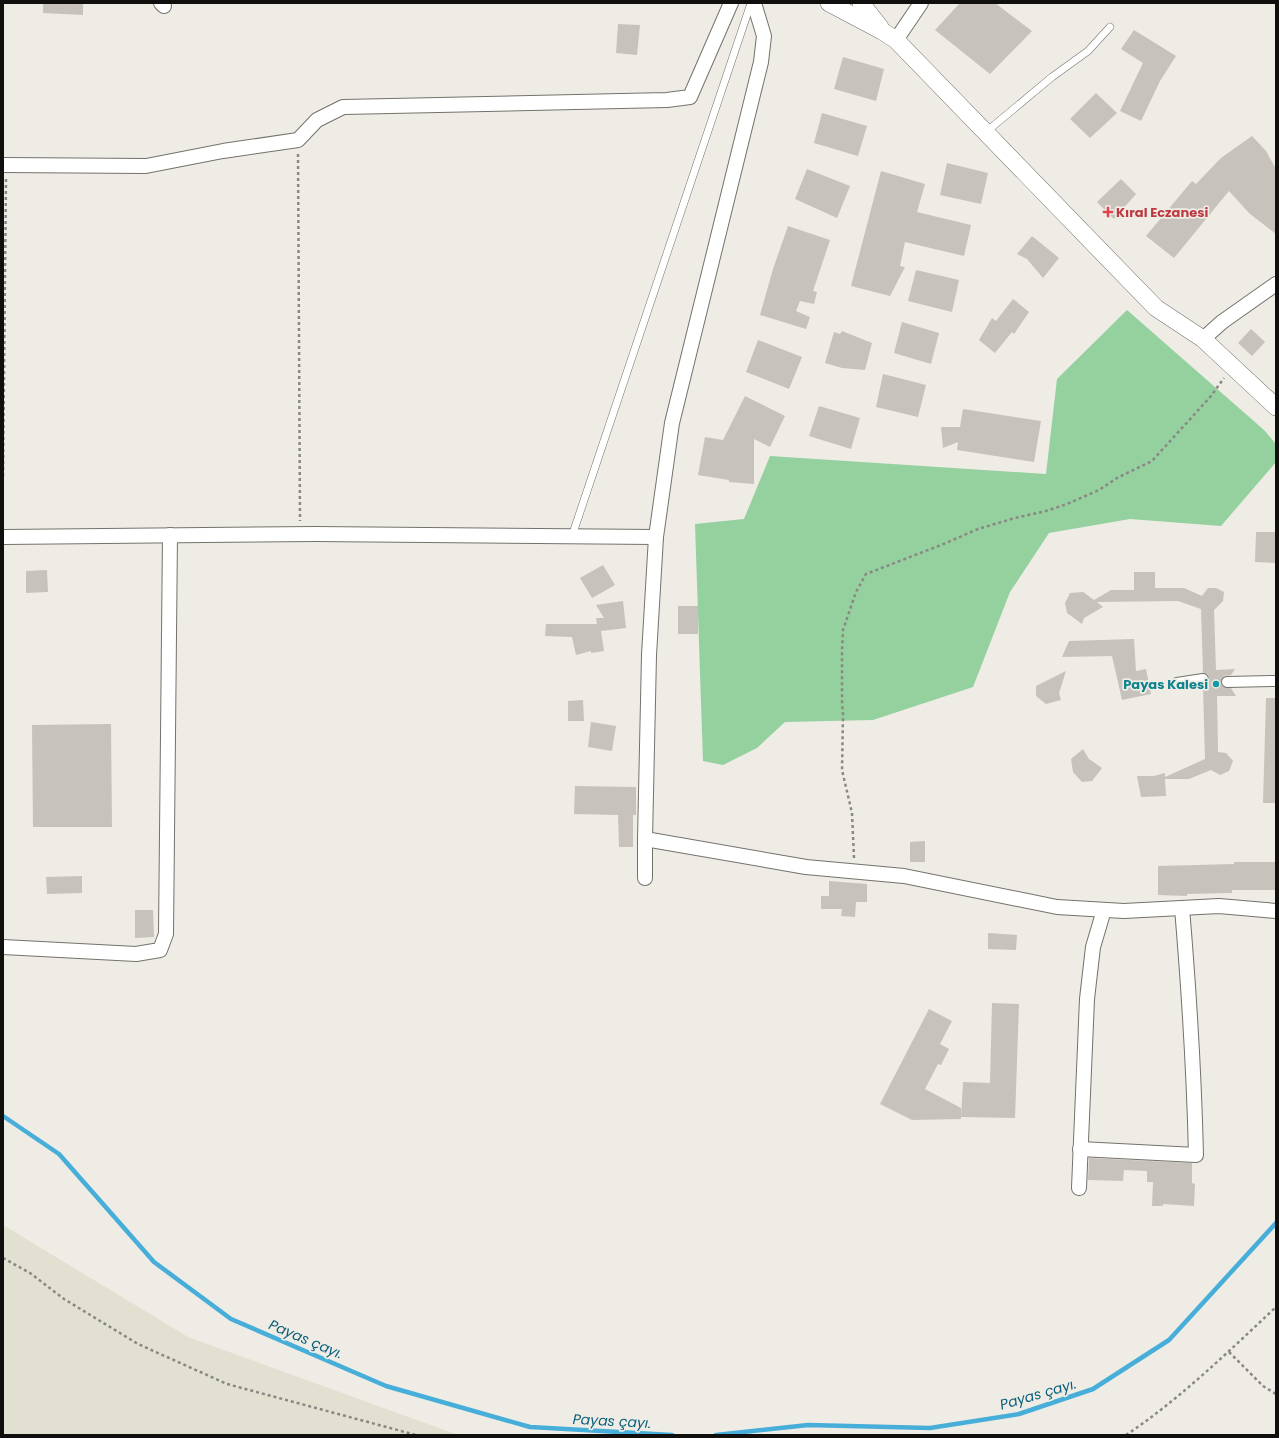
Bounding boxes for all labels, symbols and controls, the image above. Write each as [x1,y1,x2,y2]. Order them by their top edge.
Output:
place label: Kıral Eczanesi [1116,203,1208,222]
marker: Kıral Eczanesi [1103,207,1113,217]
place label: Payas Kalesi [1123,675,1208,694]
marker: Payas Kalesi [1211,679,1221,689]
water label: Payas çayı. [266,1314,346,1364]
water label: Payas çayı. [997,1374,1079,1414]
water label: Payas çayı. [572,1409,652,1433]

